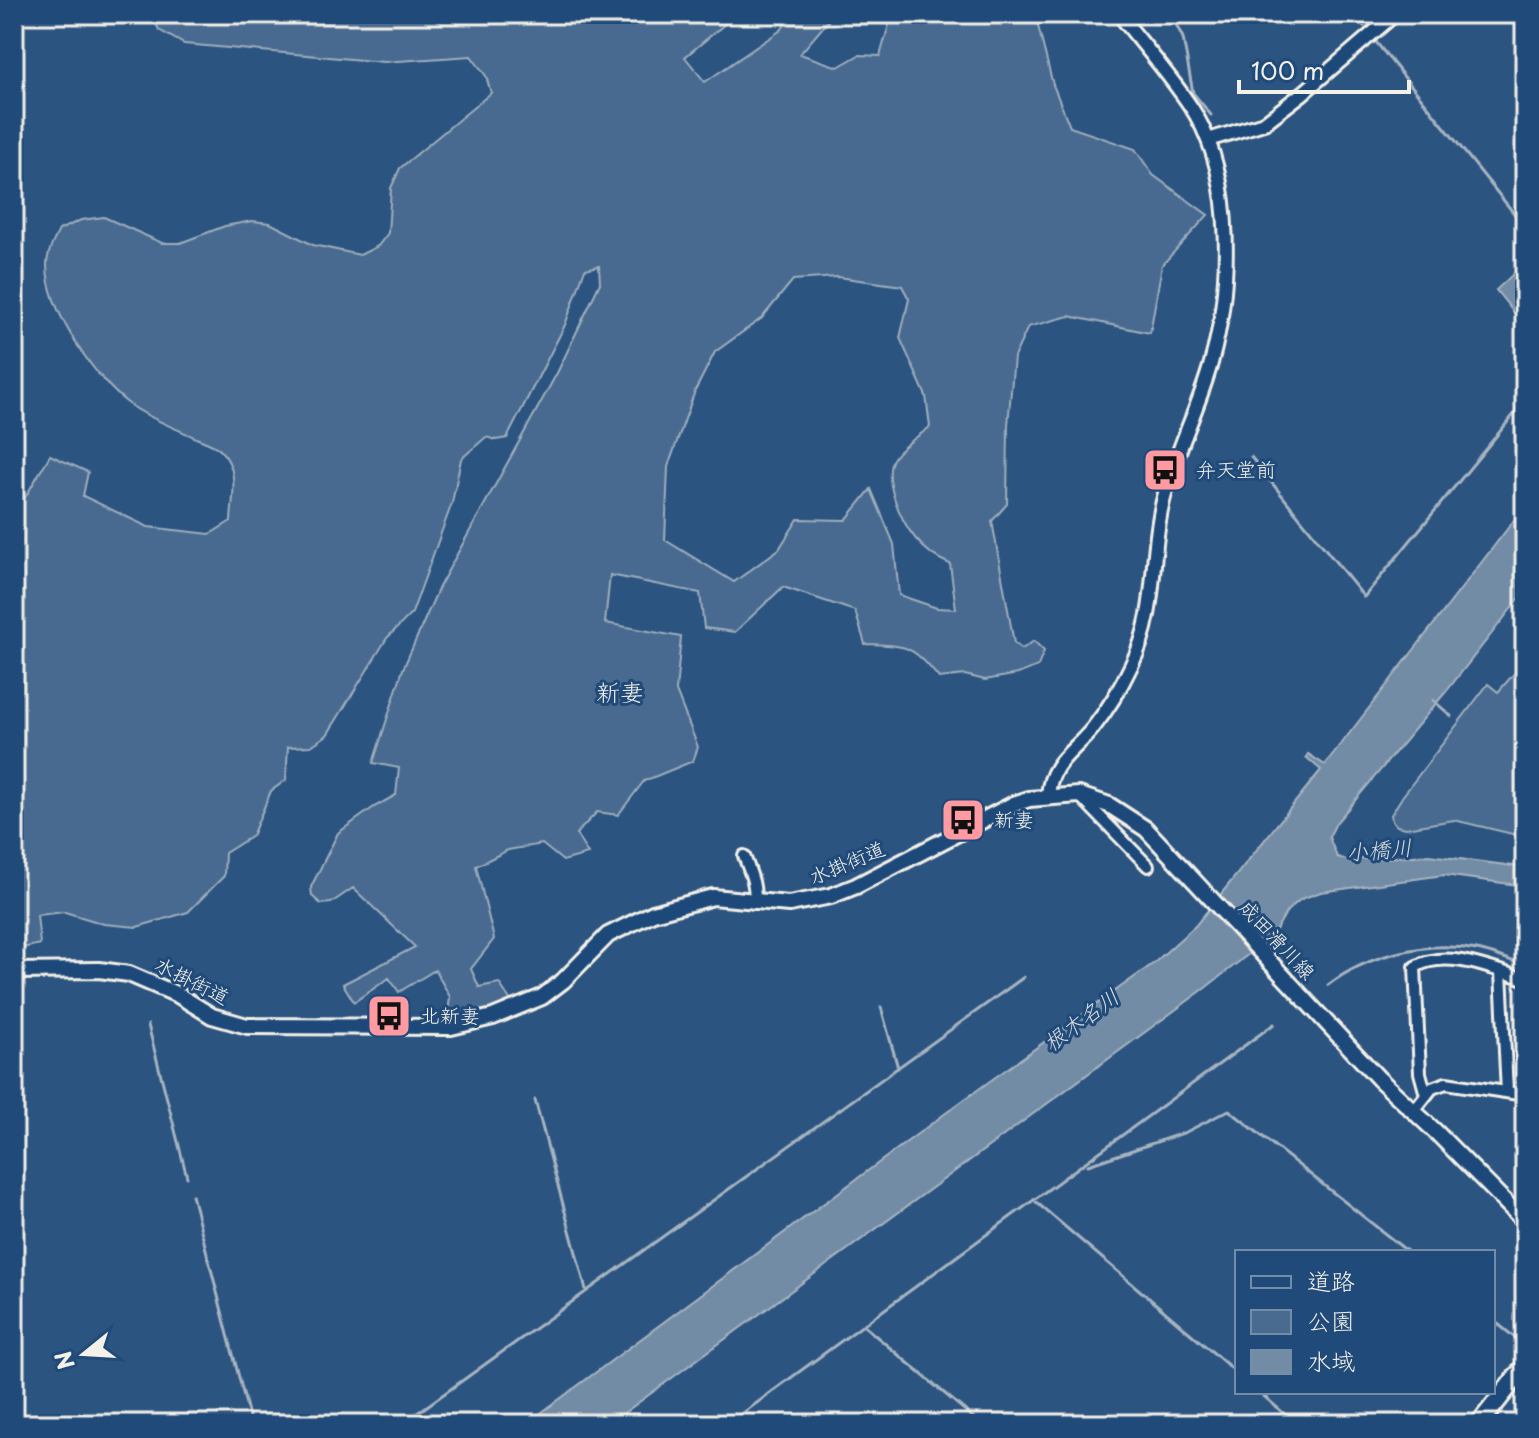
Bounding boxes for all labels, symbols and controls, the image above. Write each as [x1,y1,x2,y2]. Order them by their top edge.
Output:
scale bar [1239,44,1409,94]
text: 100 m [1251,52,1324,88]
bus stop icon: 弁天堂前 [1141,446,1189,494]
place label: 弁天堂前 [1196,454,1276,484]
district label: 新妻 [596,673,644,709]
bus stop icon: 新妻 [939,796,987,844]
place label: 新妻 [994,804,1034,834]
water label: 小橋川 [1345,829,1413,868]
street label: 水掛街道 [804,833,889,892]
street label: 成田滑川線 [1233,893,1323,986]
street label: 水掛街道 [150,949,235,1012]
water label: 根木名川 [1035,979,1125,1058]
bus stop icon: 北新妻 [365,992,413,1040]
place label: 北新妻 [420,1000,480,1030]
legend [1235,1250,1495,1394]
text: 道路 [1307,1262,1355,1298]
text: 公園 [1307,1302,1355,1338]
north arrow [44,1314,124,1394]
text: 水域 [1307,1342,1355,1378]
text: N [45,1347,82,1374]

